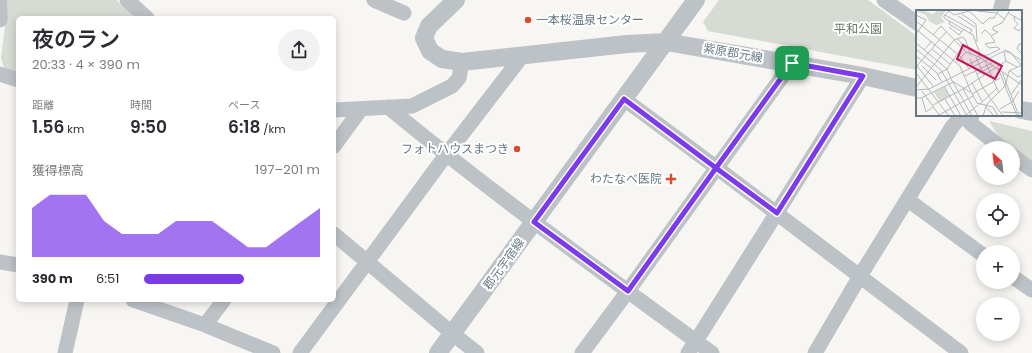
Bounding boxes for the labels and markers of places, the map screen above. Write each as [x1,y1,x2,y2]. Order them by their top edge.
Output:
place label: 一本桜温泉センター [536,11,644,28]
marker: 一本桜温泉センター [523,15,533,25]
pin [775,46,809,80]
place label: フォトハウスまつき [401,140,509,157]
marker: フォトハウスまつき [512,144,522,154]
place label: わたなべ医院 [590,170,662,187]
marker: わたなべ医院 [665,173,677,185]

